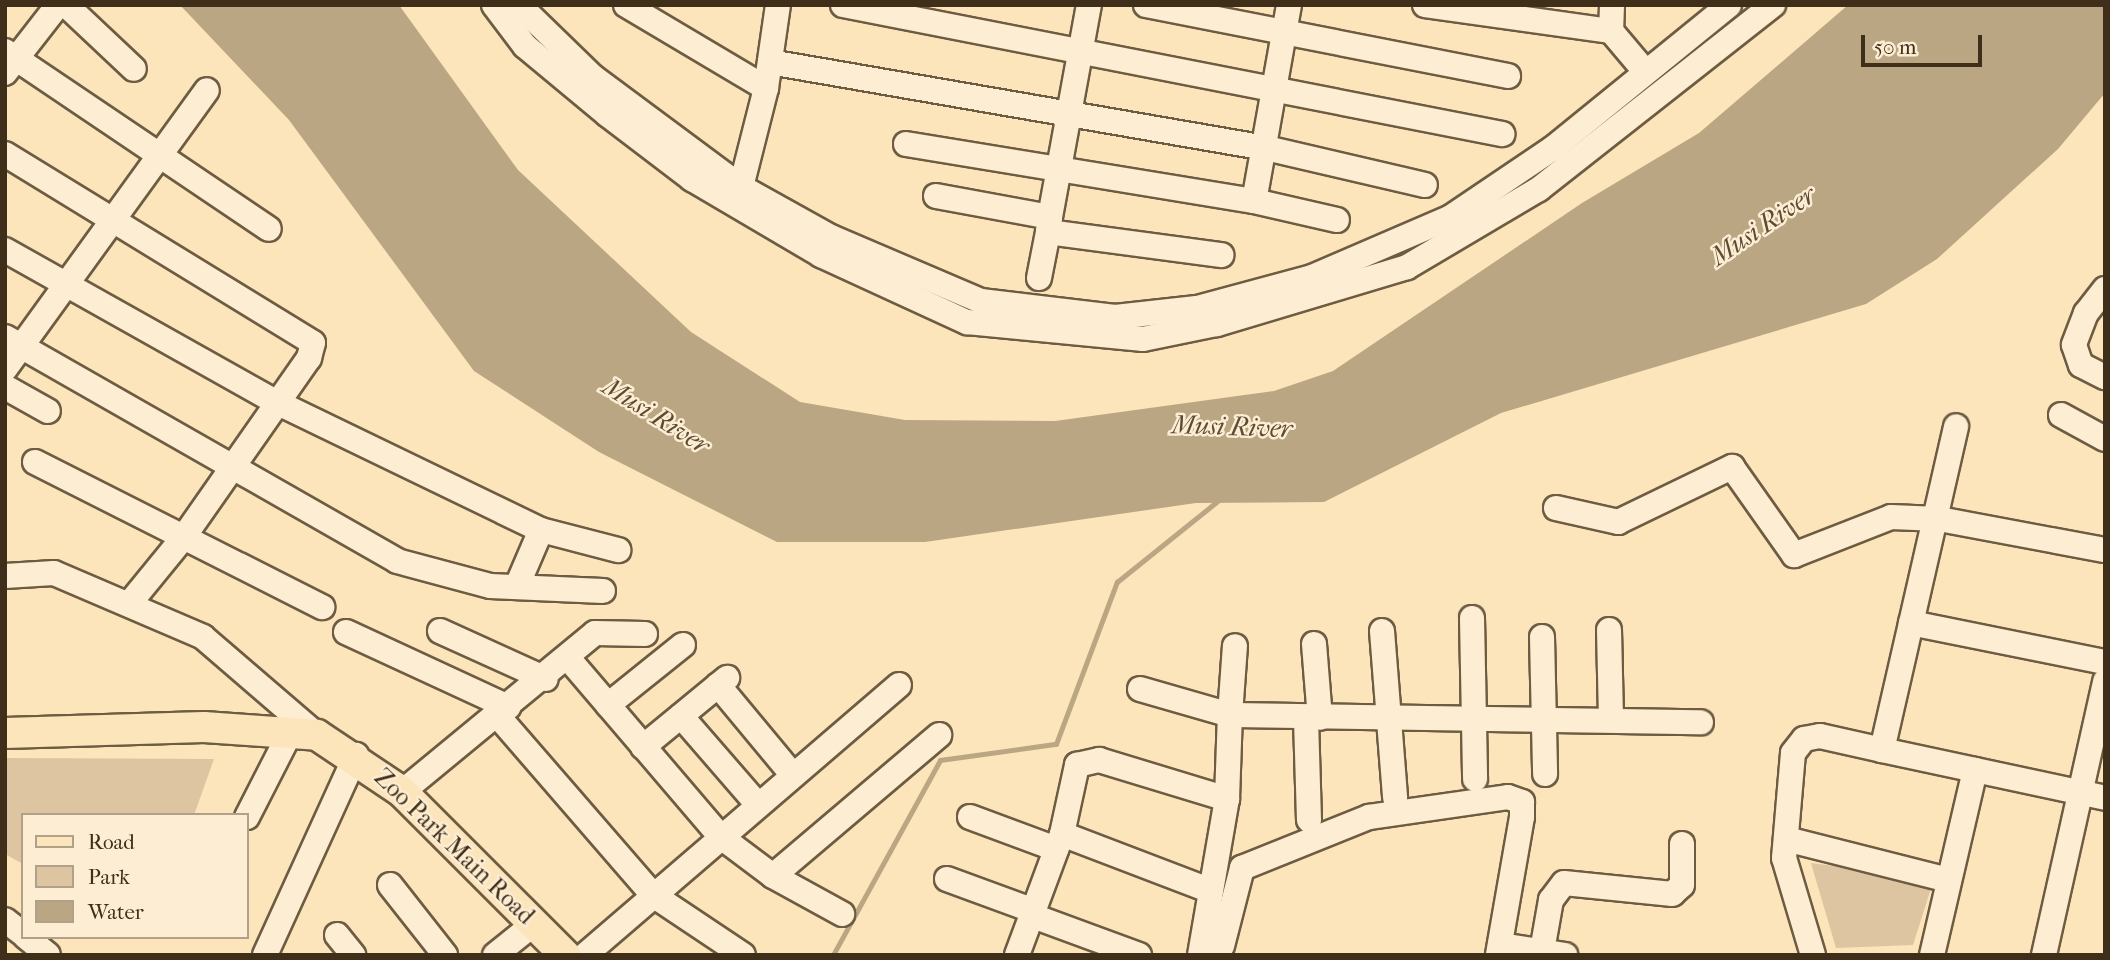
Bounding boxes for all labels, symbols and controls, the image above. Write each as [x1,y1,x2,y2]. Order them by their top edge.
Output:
scale bar [1865,21,1986,65]
text: 50 m [1874,35,1917,59]
water label: Musi River [1704,179,1822,273]
water label: Musi River [597,371,715,461]
water label: Musi River [1171,409,1293,445]
street label: Zoo Park Main Road [368,763,540,931]
legend [21,813,248,939]
text: Road [88,830,135,854]
text: Park [88,865,130,889]
text: Water [88,900,144,924]

